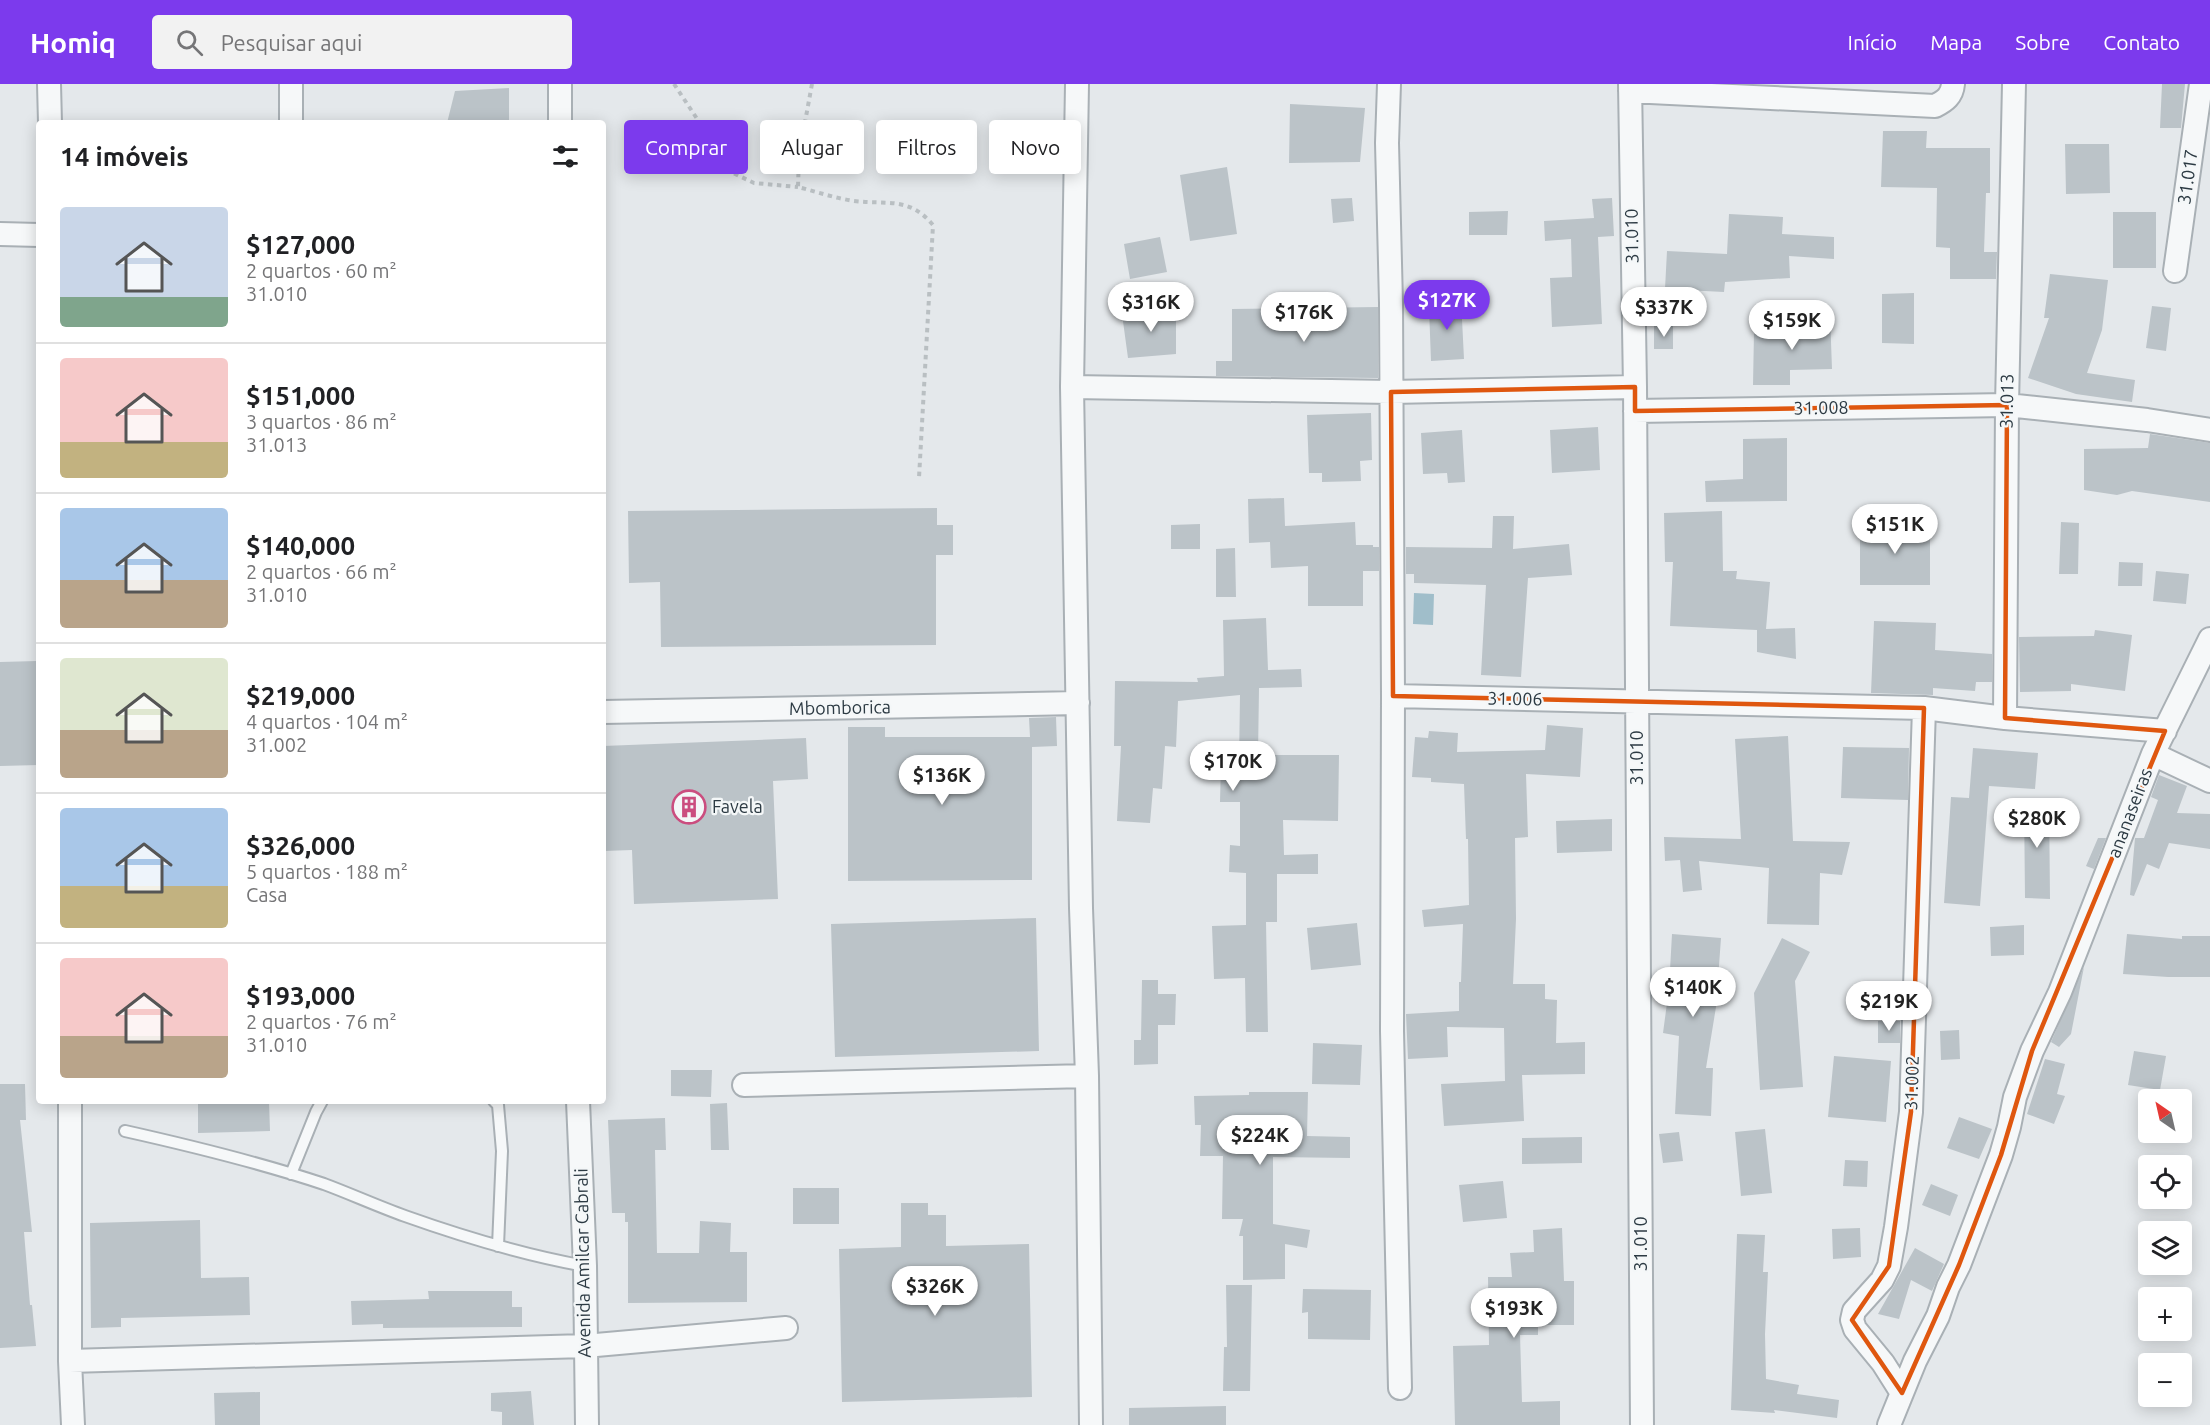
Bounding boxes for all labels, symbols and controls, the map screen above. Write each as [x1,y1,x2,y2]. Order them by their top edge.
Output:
search box [152,15,572,69]
icon: search [173,26,206,59]
text: Homiq [30,27,116,58]
text: Pesquisar aqui [221,30,362,55]
text: Início [1848,30,1897,54]
text: Mapa [1930,30,1982,54]
text: Sobre [2015,30,2070,54]
text: Contato [2103,30,2180,54]
chip: Comprar [624,120,748,174]
chip: Alugar [760,120,864,174]
chip: Filtros [876,120,977,174]
chip: Novo [989,120,1081,174]
icon: filters [549,140,582,173]
text: 14 imóveis [60,142,189,171]
street label: 31.017 [2173,148,2201,206]
street label: 31.010 [1621,208,1641,264]
text: $127,000 [246,230,355,259]
icon: home [108,231,180,303]
text: 2 quartos · 60 m² [246,259,397,282]
pin: $127K [1405,280,1489,331]
text: 31.010 [246,282,307,305]
pin: $316K [1109,282,1193,333]
pin: $337K [1622,287,1706,338]
text: $127K [1418,288,1476,311]
text: $316K [1122,290,1180,313]
pin: $176K [1262,292,1346,343]
text: $337K [1635,295,1693,318]
text: $176K [1275,300,1333,323]
pin: $159K [1750,300,1834,351]
text: $159K [1763,308,1821,331]
street label: 31.013 [1996,373,2016,429]
text: $151,000 [246,381,355,410]
icon: home [108,382,180,454]
street label: 31.008 [1793,397,1849,417]
text: 3 quartos · 86 m² [246,410,397,433]
text: 31.013 [246,433,307,456]
pin: $151K [1853,504,1937,555]
text: $151K [1866,512,1924,535]
text: $140,000 [246,531,355,560]
icon: home [108,532,180,604]
text: 2 quartos · 66 m² [246,560,397,583]
text: 31.010 [246,583,307,606]
text: $219,000 [246,681,355,710]
icon: home [108,682,180,754]
street label: 31.006 [1487,688,1543,708]
street label: Mbomborica [789,696,891,718]
text: 4 quartos · 104 m² [246,710,408,733]
street label: 31.010 [1626,730,1646,786]
text: 31.002 [246,733,307,756]
pin: $170K [1191,741,1275,792]
text: $170K [1204,749,1262,772]
pin: $136K [900,755,984,806]
text: $136K [913,763,971,786]
street label: ananaseiras [2103,765,2155,860]
building icon: Favela [671,789,707,825]
place label: Favela [712,796,763,816]
pin: $280K [1995,798,2079,849]
text: $280K [2008,806,2066,829]
text: $326,000 [246,831,355,860]
icon: home [108,832,180,904]
text: 5 quartos · 188 m² [246,860,408,883]
text: Casa [246,883,288,906]
pin: $140K [1651,967,1735,1018]
text: $140K [1664,975,1722,998]
text: $193,000 [246,981,355,1010]
pin: $219K [1847,981,1931,1032]
icon: home [108,982,180,1054]
text: $219K [1860,989,1918,1012]
text: 2 quartos · 76 m² [246,1010,397,1033]
text: 31.010 [246,1033,307,1056]
street label: 31.002 [1900,1055,1922,1111]
north arrow [2138,1089,2192,1143]
map controls [2138,1089,2192,1407]
pin: $224K [1218,1115,1302,1166]
text: $224K [1231,1123,1289,1146]
button: locate [2138,1155,2192,1209]
street label: Avenida Amilcar Cabrali [570,1168,594,1358]
street label: 31.010 [1630,1216,1650,1272]
button: layers [2138,1221,2192,1275]
pin: $326K [893,1266,977,1317]
text: $326K [906,1274,964,1297]
button: + [2138,1287,2192,1341]
pin: $193K [1472,1288,1556,1339]
text: $193K [1485,1296,1543,1319]
button: − [2138,1353,2192,1407]

